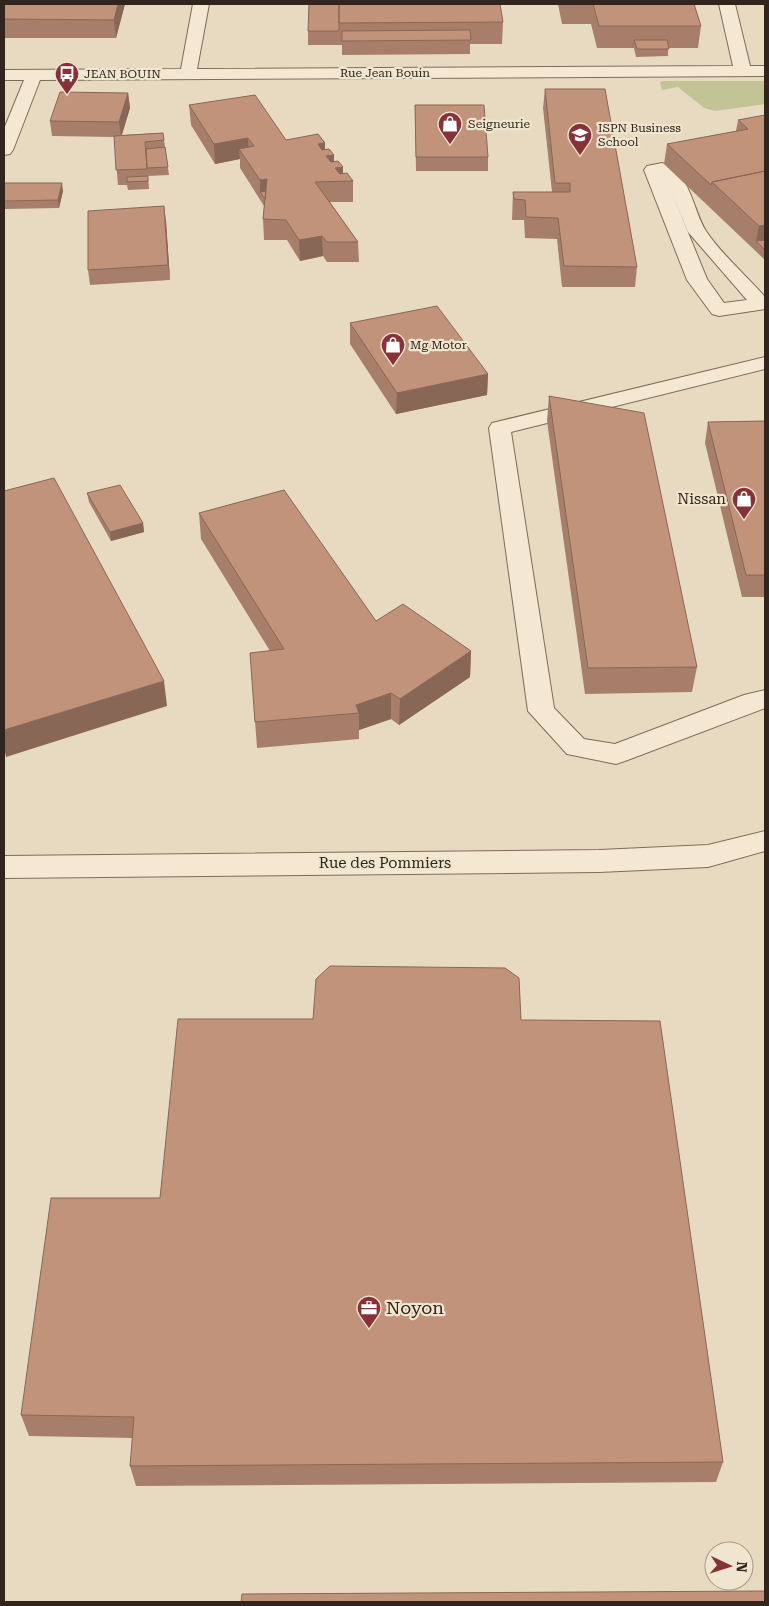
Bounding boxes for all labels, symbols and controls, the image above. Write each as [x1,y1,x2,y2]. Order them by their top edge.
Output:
bus stop icon: JEAN BOUIN [54,61,80,95]
street label: Rue Jean Bouin [340,66,430,80]
place label: JEAN BOUIN [84,67,161,81]
shop icon: Seigneurie [437,111,463,145]
place label: Seigneurie [468,117,530,131]
place label: ISPN Business School [598,121,681,149]
school or university icon: ISPN Business School [567,122,593,156]
shop icon: Mg Motor [380,332,406,366]
place label: Mg Motor [410,338,467,352]
shop icon: Nissan [731,486,757,520]
place label: Nissan [677,490,726,508]
street label: Rue des Pommiers [319,854,451,872]
office icon: Noyon [356,1295,382,1329]
place label: Noyon [386,1297,444,1318]
north arrow [704,1541,754,1591]
text: N [734,1561,750,1573]

